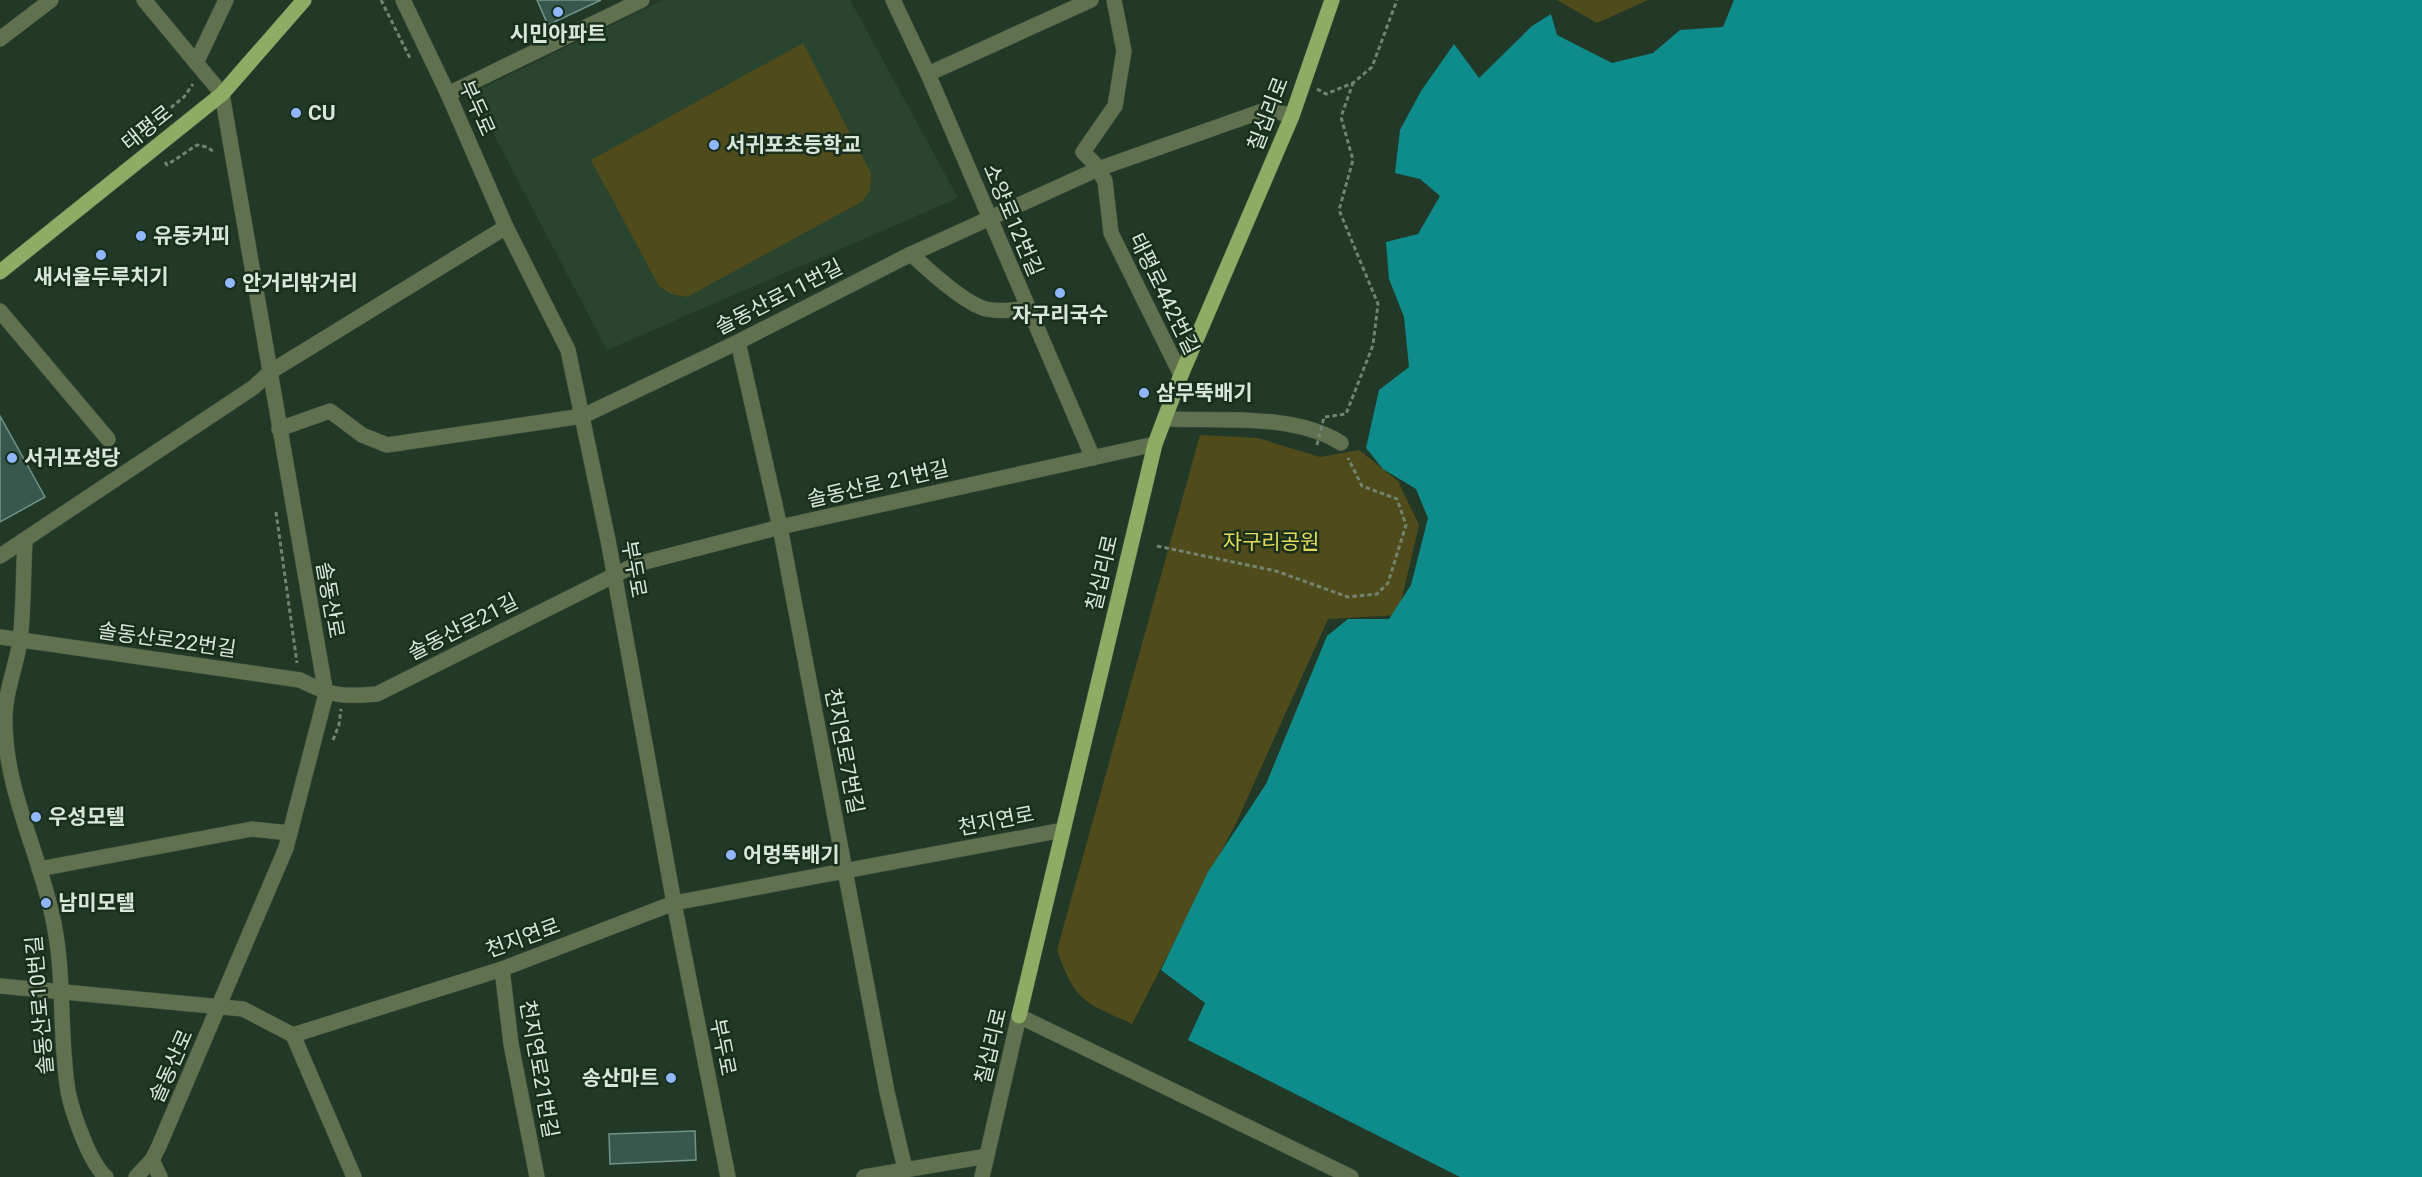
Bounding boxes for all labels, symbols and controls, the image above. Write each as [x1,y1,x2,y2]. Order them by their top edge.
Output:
marker: 시민아파트 [551,5,565,19]
place label: 시민아파트 [510,22,606,46]
street label: 칠십리로 [1243,74,1293,154]
street label: 부두로 [454,77,500,139]
street label: 태평로 [117,100,177,156]
place label: CU [308,101,336,125]
marker: CU [289,106,303,120]
place label: 서귀포초등학교 [726,133,861,157]
marker: 서귀포초등학교 [707,138,721,152]
street label: 소양로12번길 [978,160,1048,280]
place label: 유동커피 [153,224,230,248]
marker: 유동커피 [134,229,148,243]
street label: 태평로442번길 [1124,229,1204,359]
marker: 새서울두루치기 [94,248,108,262]
street label: 솔동산로11번길 [711,255,847,339]
place label: 새서울두루치기 [33,265,169,289]
place label: 안거리밖거리 [242,271,358,295]
marker: 안거리밖거리 [223,276,237,290]
marker: 자구리국수 [1053,286,1067,300]
place label: 자구리국수 [1012,303,1108,327]
place label: 삼무뚝배기 [1156,381,1253,405]
marker: 삼무뚝배기 [1137,386,1151,400]
place label: 서귀포성당 [24,446,121,470]
marker: 서귀포성당 [5,451,19,465]
street label: 솔동산로 21번길 [805,456,951,512]
park label: 자구리공원 [1223,530,1319,554]
street label: 칠십리로 [1082,533,1122,613]
street label: 부두로 [617,538,651,600]
street label: 솔동산로 [311,560,349,640]
street label: 솔동산로21길 [404,589,522,665]
street label: 솔동산로22번길 [96,618,238,662]
street label: 천지연로7번길 [820,686,868,816]
street label: 천지연로 [956,802,1036,840]
place label: 우성모텔 [48,805,125,829]
marker: 우성모텔 [29,810,43,824]
place label: 어멍뚝배기 [743,843,840,867]
marker: 어멍뚝배기 [724,848,738,862]
place label: 남미모텔 [58,891,135,915]
marker: 남미모텔 [39,896,53,910]
street label: 천지연로 [483,914,563,962]
street label: 솔동산로10번길 [22,934,58,1076]
street label: 천지연로21번길 [515,998,563,1140]
street label: 칠십리로 [971,1006,1011,1086]
street label: 부두로 [706,1016,740,1078]
street label: 솔동산로 [144,1026,198,1106]
place label: 송산마트 [582,1066,659,1090]
marker: 송산마트 [664,1071,678,1085]

